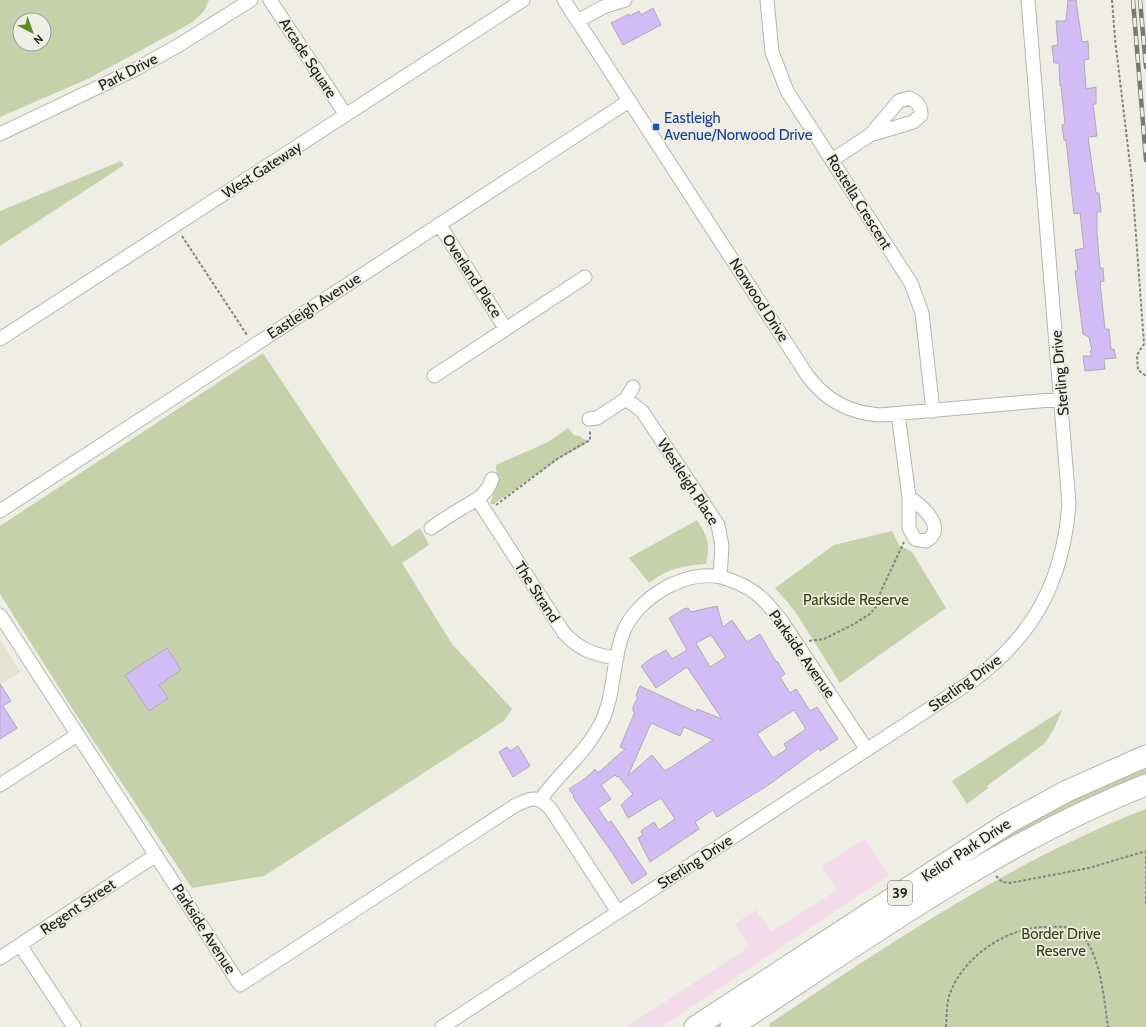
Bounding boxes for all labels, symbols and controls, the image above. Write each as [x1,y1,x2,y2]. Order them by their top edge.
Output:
north arrow [12,12,52,52]
street label: Arcade Square [276,15,341,102]
text: N [31,32,46,47]
street label: Park Drive [95,49,161,95]
place label: Eastleigh Avenue/Norwood Drive [664,109,813,144]
marker: Eastleigh Avenue/Norwood Drive [651,122,661,132]
street label: West Gateway [219,137,305,202]
street label: Rostella Crescent [823,151,895,253]
street label: Overland Place [438,231,506,321]
street label: Norwood Drive [725,255,793,345]
street label: Eastleigh Avenue [264,269,364,343]
street label: Sterling Drive [1047,329,1073,416]
street label: Westleigh Place [653,435,723,529]
street label: The Strand [511,558,563,626]
park label: Parkside Reserve [803,591,909,609]
street label: Parkside Avenue [765,606,839,702]
street label: Sterling Drive [925,650,1005,715]
street label: Keilor Park Drive [918,814,1014,886]
street label: Sterling Drive [654,831,736,893]
street label: Regent Street [37,875,119,939]
street label: Parkside Avenue [168,881,240,978]
road number: 39 [888,881,912,905]
park label: Border Drive Reserve [1021,925,1101,960]

